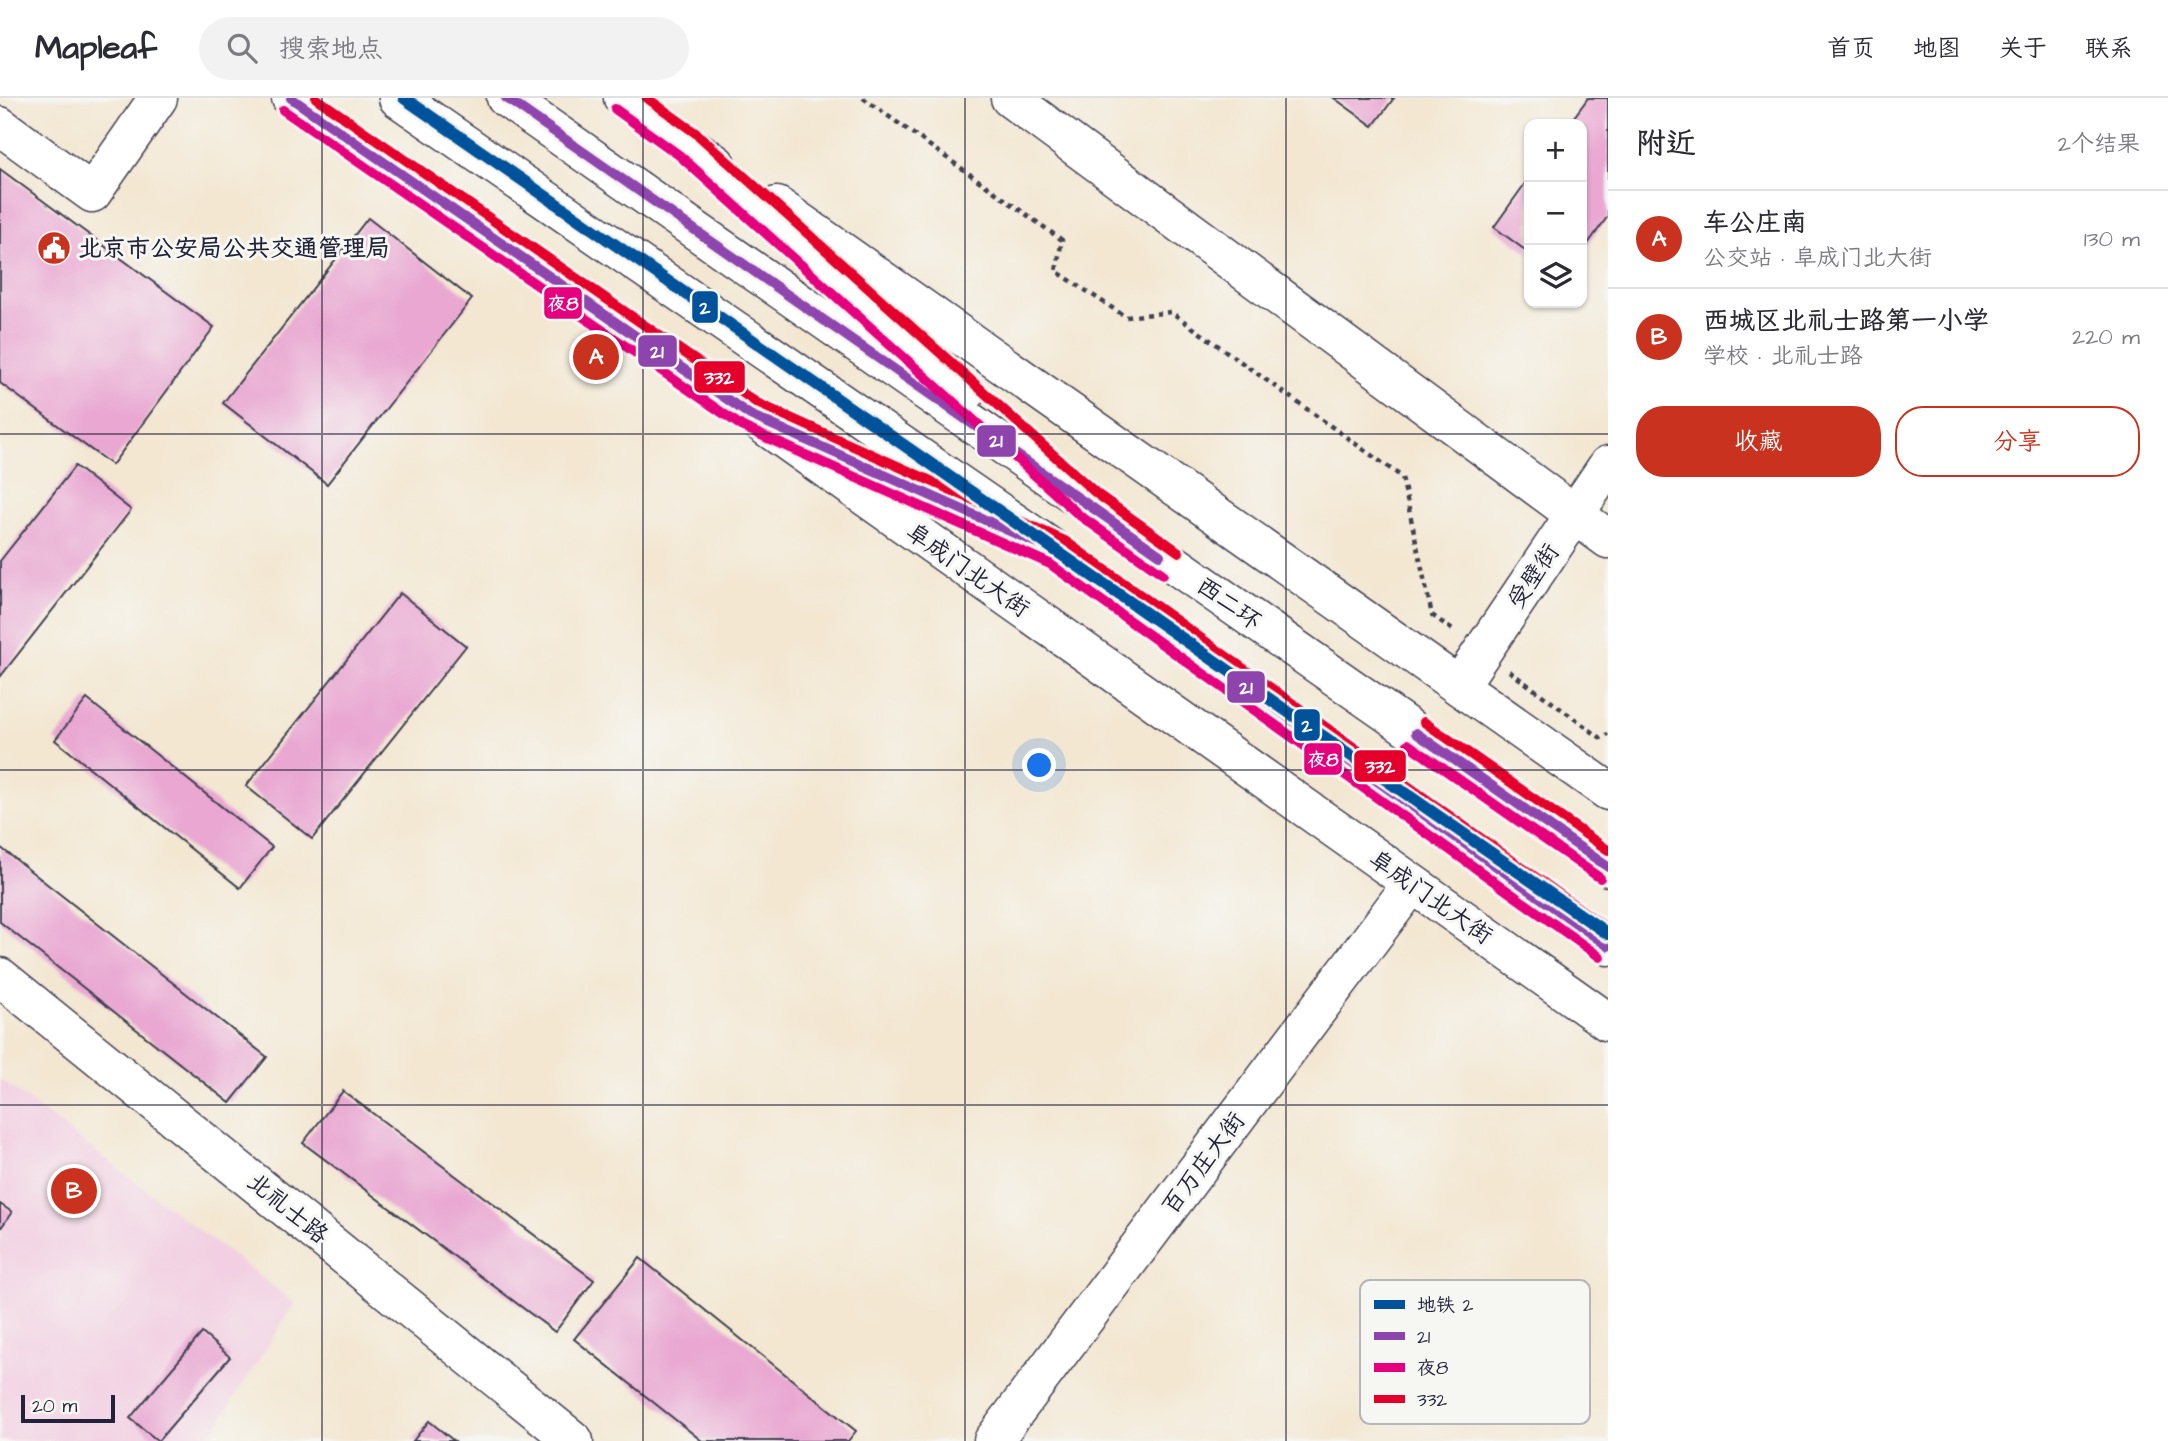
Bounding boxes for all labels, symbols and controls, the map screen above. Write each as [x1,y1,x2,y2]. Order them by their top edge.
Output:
search box [199,17,689,80]
text: Mapleaf [35,25,157,71]
icon: search [223,29,261,67]
text: 搜索地点 [279,31,383,67]
text: 首页 [1827,32,1875,66]
text: 地图 [1913,32,1961,66]
text: 关于 [1999,32,2047,66]
text: 联系 [2085,32,2133,66]
map controls [1524,119,1587,308]
button: + [1524,119,1587,182]
text: 附近 [1636,123,1696,165]
text: 2个结果 [2058,128,2140,160]
button: − [1524,182,1587,245]
text: 车公庄南 [1703,205,1807,241]
text: A [1652,223,1666,255]
text: 130 m [2084,223,2140,255]
public building icon: 北京市公安局公共交通管理局 [35,229,73,267]
place label: 北京市公安局公共交通管理局 [78,232,390,266]
text: 公交站 · 阜成门北大街 [1703,242,1932,274]
button: layers [1524,245,1587,308]
line badge: 夜8 [543,286,583,320]
line badge: 2 [691,290,719,324]
text: 夜8 [547,291,579,318]
text: 2 [699,295,711,322]
text: 西城区北礼士路第一小学 [1703,303,1989,339]
text: B [1651,321,1667,353]
text: 220 m [2072,321,2140,353]
pin: A [573,331,619,383]
line badge: 21 [637,334,678,368]
text: 21 [649,339,664,366]
text: 学校 · 北礼士路 [1703,340,1863,372]
line badge: 332 [693,360,746,394]
text: 332 [703,365,734,392]
button: 收藏 [1636,406,1881,477]
button: 分享 [1895,406,2140,477]
line badge: 21 [976,424,1017,458]
text: 21 [988,428,1003,455]
street label: 阜成门北大街 [899,516,1036,626]
street label: 受壁街 [1500,537,1568,616]
street label: 西二环 [1189,569,1268,638]
line badge: 21 [1226,670,1266,704]
text: 21 [1238,675,1253,702]
line badge: 2 [1293,708,1321,742]
text: 2 [1301,713,1313,740]
line badge: 夜8 [1303,742,1343,776]
text: 夜8 [1307,747,1339,774]
your location [1022,748,1056,782]
line badge: 332 [1353,749,1407,783]
text: 332 [1364,754,1395,781]
street label: 阜成门北大街 [1362,843,1499,953]
street label: 百万庄大街 [1154,1105,1253,1222]
pin: B [51,1165,97,1217]
street label: 北礼士路 [239,1165,335,1252]
legend [1360,1280,1590,1424]
text: 地铁 2 [1417,1292,1474,1319]
text: 21 [1417,1324,1431,1351]
text: 夜8 [1417,1355,1448,1382]
text: 332 [1417,1387,1447,1414]
scale bar [21,1392,116,1424]
text: 20 m [32,1393,77,1420]

